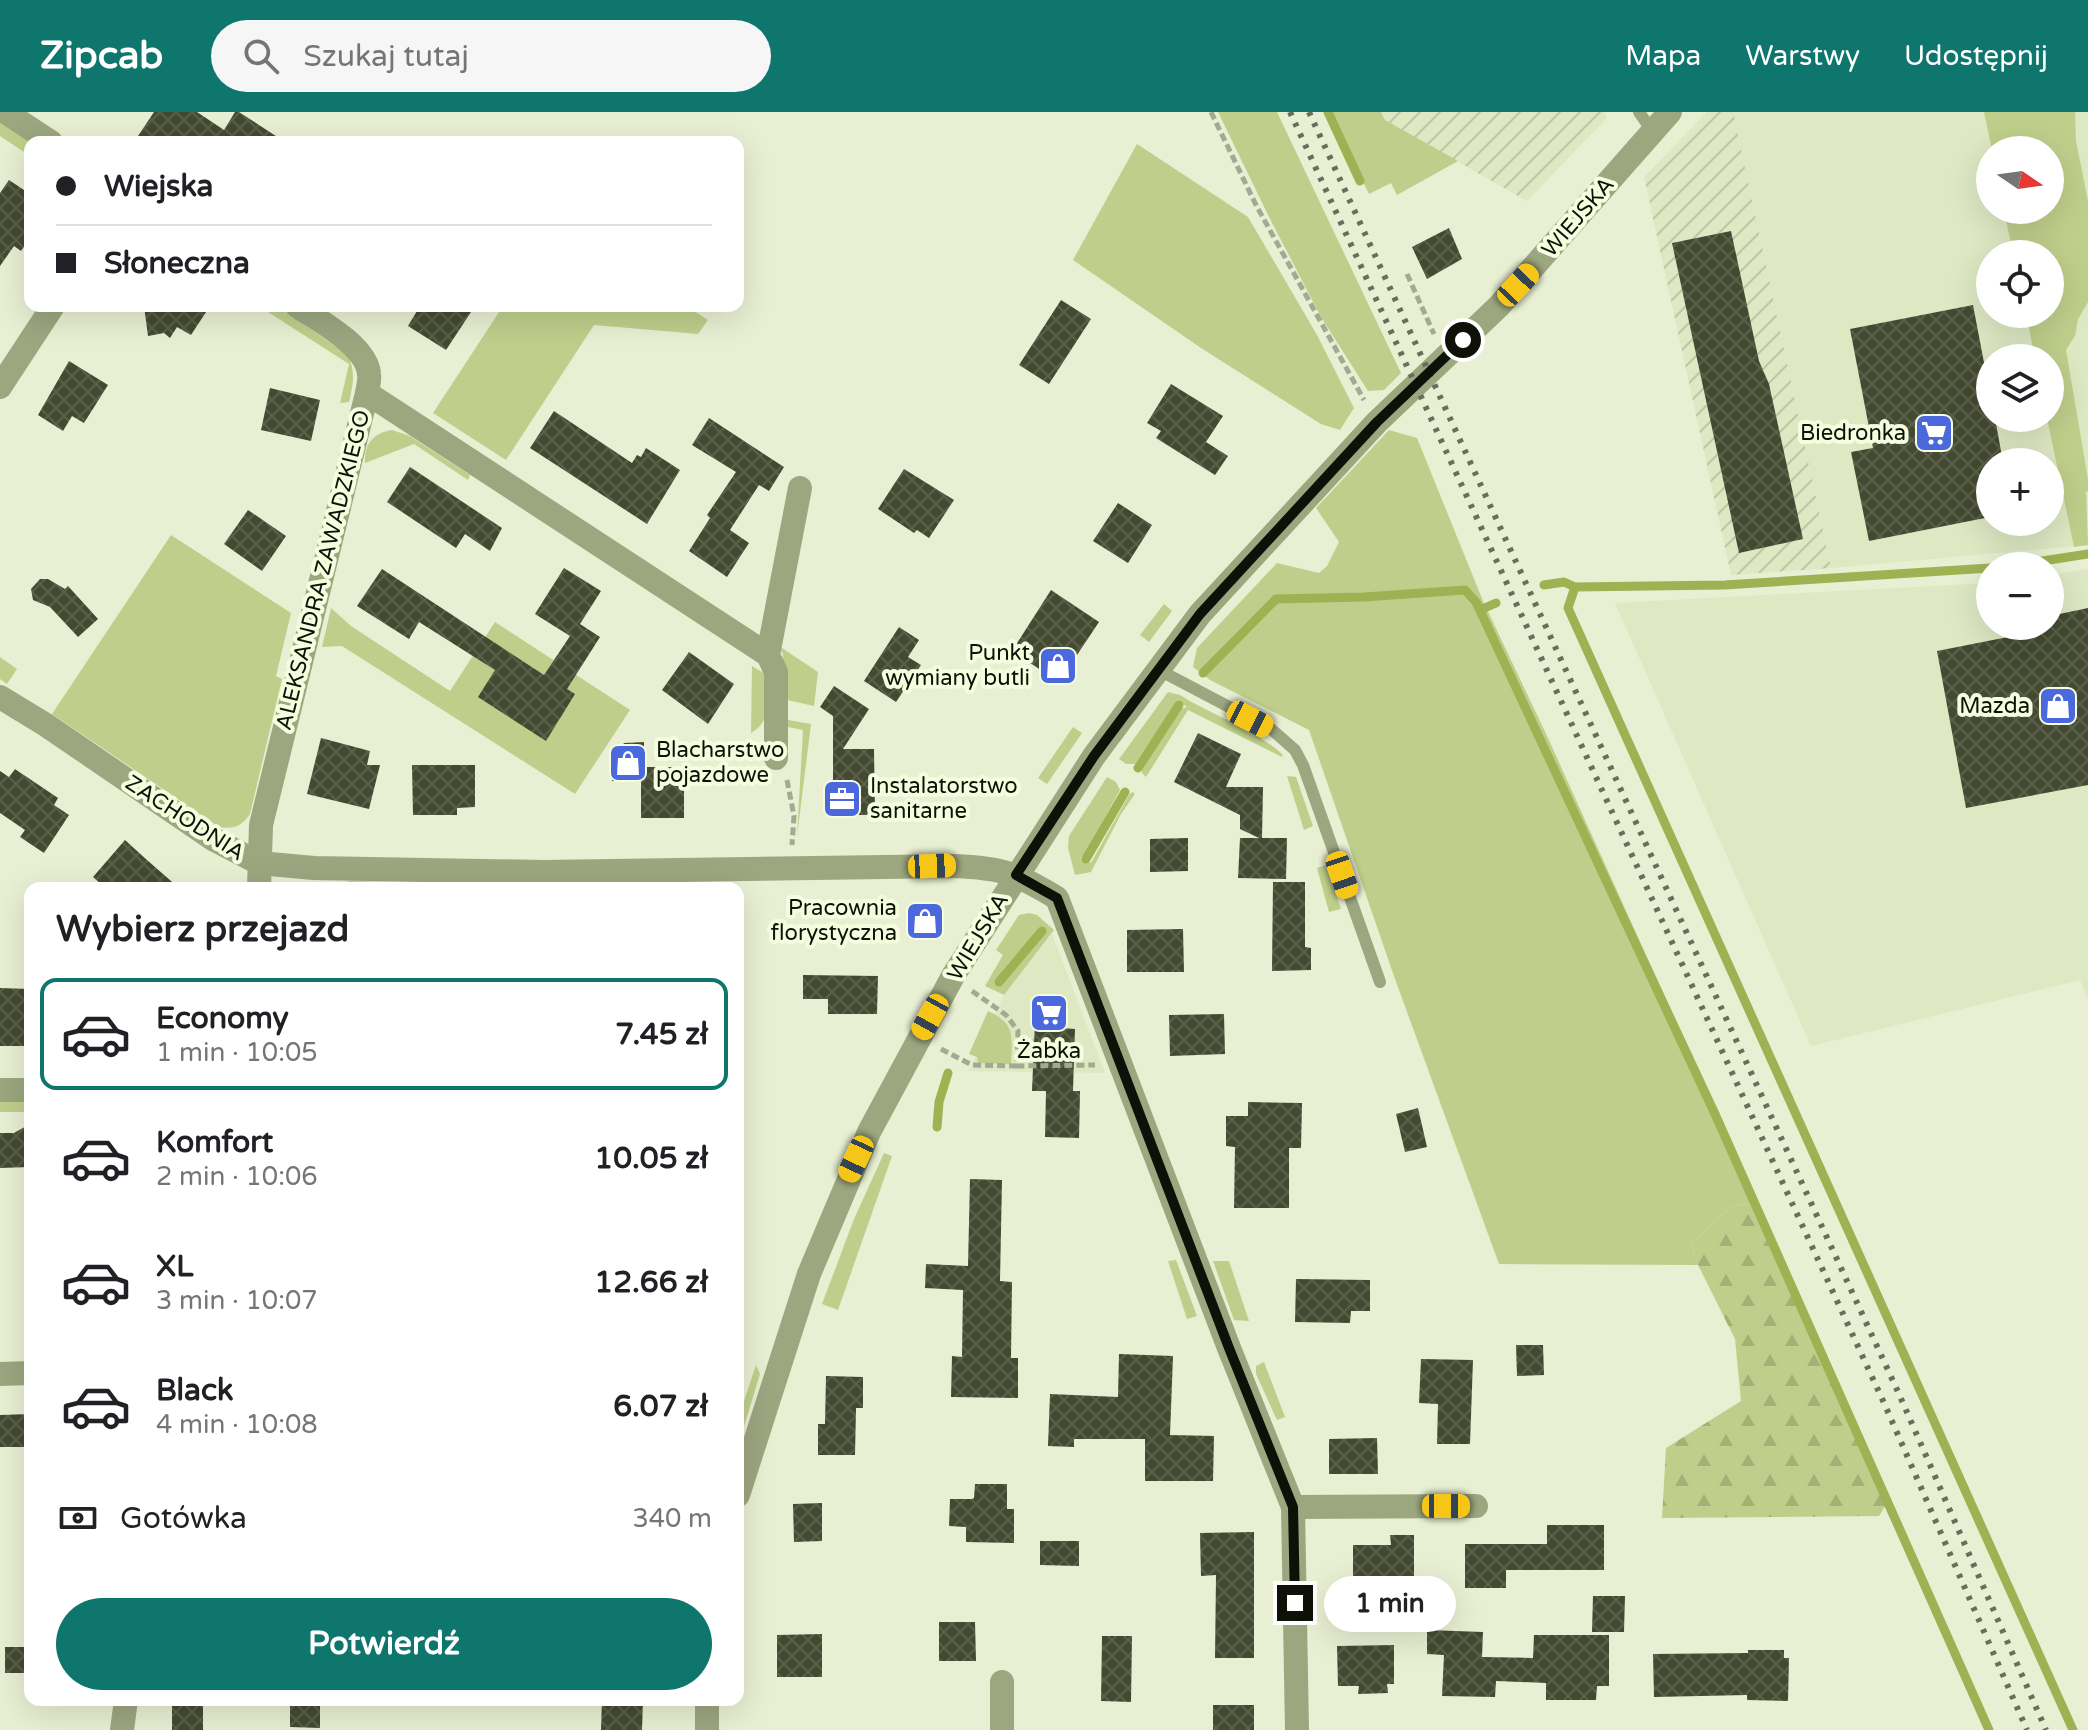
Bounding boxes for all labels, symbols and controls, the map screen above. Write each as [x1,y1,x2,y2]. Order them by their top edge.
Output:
search box [211,20,771,92]
text: Zipcab [40,33,163,79]
icon: search [239,34,283,78]
text: Szukaj tutaj [303,38,469,75]
text: Mapa [1625,39,1701,73]
text: Warstwy [1745,39,1860,73]
text: Udostępnij [1904,39,2048,73]
north arrow [1976,136,2064,224]
map controls [1976,136,2064,640]
text: Wiejska [104,168,213,205]
street label: WIEJSKA [1536,172,1620,262]
button: locate [1976,240,2064,328]
text: Słoneczna [104,245,250,282]
car [1493,259,1543,311]
route start [1445,322,1481,358]
button: layers [1976,344,2064,432]
street label: ALEKSANDRA ZAWADZKIEGO [271,407,375,733]
supermarket icon: Biedronka [1913,412,1955,454]
place label: Biedronka [1800,420,1906,446]
button: + [1976,448,2064,536]
button: − [1976,552,2064,640]
place label: Punkt wymiany butli [885,640,1030,691]
shop icon: Punkt wymiany butli [1037,645,1079,687]
shop icon: Mazda [2037,685,2079,727]
place label: Mazda [1959,693,2030,719]
car [1223,697,1277,741]
place label: Blacharstwo pojazdowe [656,737,784,788]
shop icon: Blacharstwo pojazdowe [607,742,649,784]
street label: ZACHODNIA [121,770,249,866]
place label: Instalatorstwo sanitarne [870,773,1018,824]
office icon: Instalatorstwo sanitarne [821,778,863,820]
car [1323,848,1361,902]
car [908,853,956,879]
street label: WIEJSKA [942,889,1014,985]
place label: Pracownia florystyczna [771,895,897,946]
shop icon: Pracownia florystyczna [904,900,946,942]
text: Wybierz przejazd [56,908,349,951]
car [908,990,952,1044]
supermarket icon: Żabka [1028,992,1070,1034]
icon: car [60,998,132,1070]
text: Economy [156,1000,289,1037]
text: 7.45 zł [615,1016,708,1053]
text: 1 min · 10:05 [156,1037,318,1068]
place label: Żabka [1017,1038,1081,1064]
icon: car [60,1122,132,1194]
text: Komfort [156,1124,273,1161]
car [835,1132,877,1186]
text: 10.05 zł [594,1140,708,1177]
text: 2 min · 10:06 [156,1161,318,1192]
icon: car [60,1246,132,1318]
text: XL [156,1248,193,1285]
text: 12.66 zł [594,1264,708,1301]
text: 3 min · 10:07 [156,1285,318,1316]
icon: car [60,1370,132,1442]
text: Black [156,1372,233,1409]
text: 6.07 zł [613,1388,708,1425]
text: 4 min · 10:08 [156,1409,318,1440]
car [1422,1494,1470,1518]
icon: cash [56,1496,100,1540]
text: Gotówka [120,1500,247,1537]
text: 340 m [632,1503,712,1534]
callout: 1 min [1323,1575,1455,1631]
route end [1277,1585,1313,1621]
text: 1 min [1355,1588,1425,1619]
button: Potwierdź [56,1598,712,1690]

